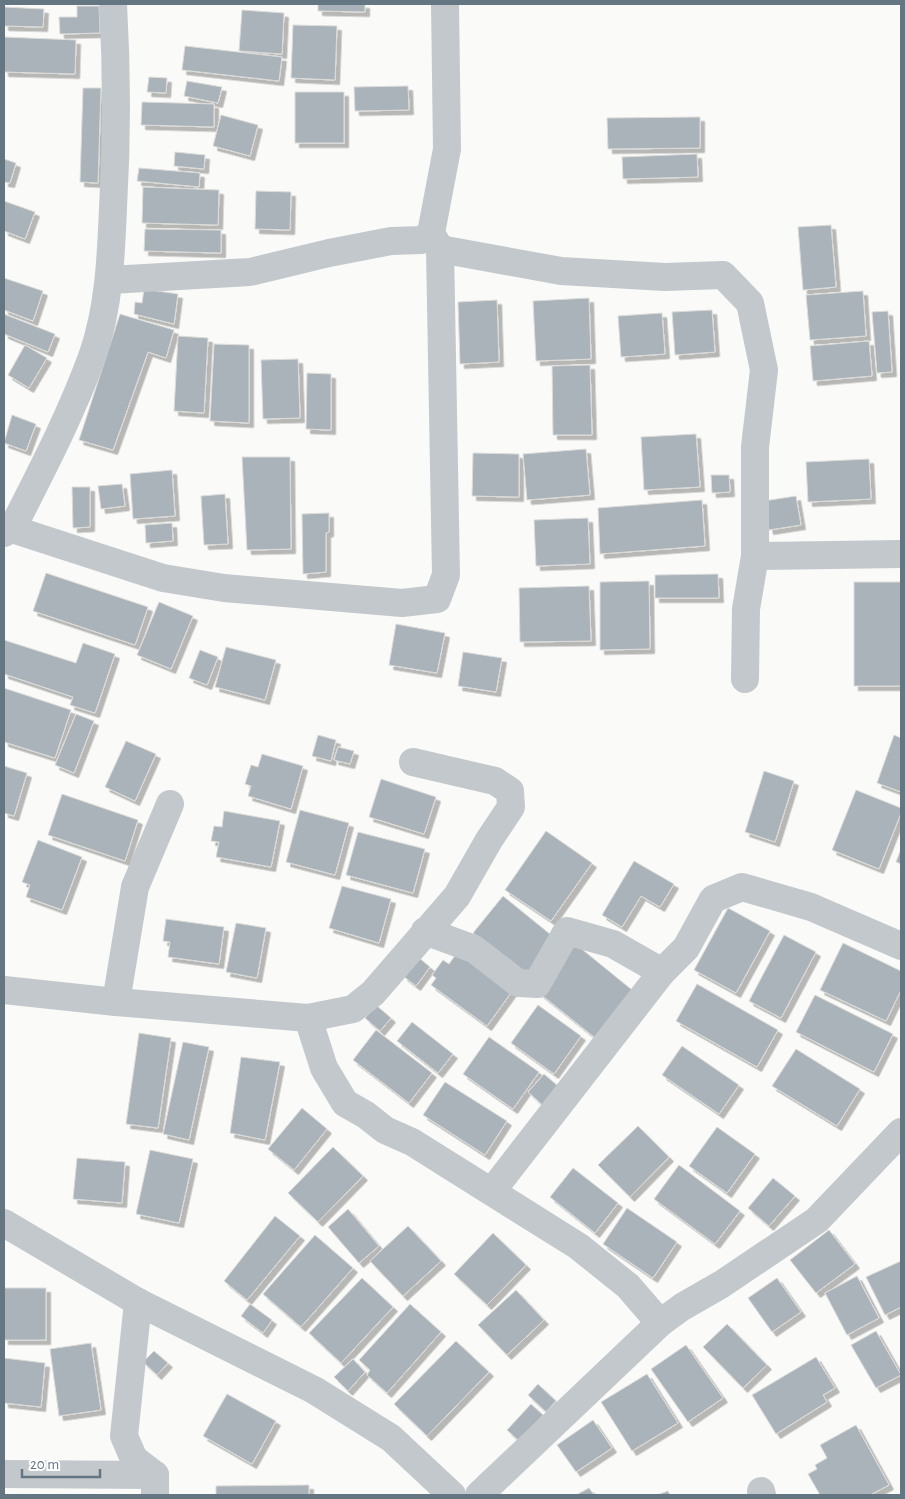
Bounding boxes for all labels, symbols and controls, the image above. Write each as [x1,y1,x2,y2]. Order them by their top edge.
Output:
scale bar [22,1446,100,1478]
text: 20 m [30,1457,59,1472]

